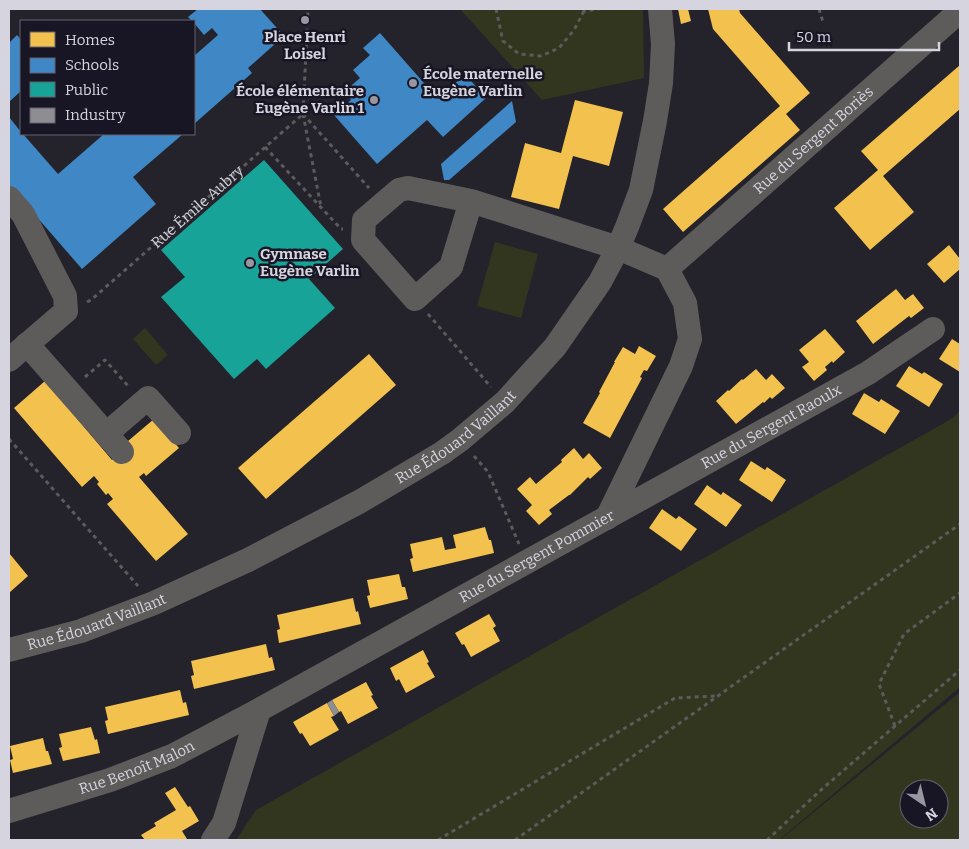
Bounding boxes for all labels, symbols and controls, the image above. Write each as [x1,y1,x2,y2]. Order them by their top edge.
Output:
marker: Place Henri Loisel [299,14,311,26]
legend [20,20,195,135]
scale bar [789,20,939,52]
place label: Place Henri Loisel [264,28,346,63]
text: 50 m [796,28,832,46]
text: Homes [65,31,115,49]
text: Schools [65,56,119,74]
place label: École maternelle Eugène Varlin [423,65,543,100]
marker: École maternelle Eugène Varlin [407,77,419,89]
text: Public [65,81,109,99]
place label: École élémentaire Eugène Varlin 1 [236,82,365,117]
street label: Rue du Sergent Boriès [750,83,877,198]
marker: École élémentaire Eugène Varlin 1 [368,94,380,106]
text: Industry [65,106,125,124]
street label: Rue Émile Aubry [148,161,247,252]
place label: Gymnase Eugène Varlin [260,245,360,280]
marker: Gymnase Eugène Varlin [244,257,256,269]
street label: Rue du Sergent Raoulx [698,380,845,472]
street label: Rue Édouard Vaillant [392,386,520,488]
street label: Rue du Sergent Pommier [456,506,618,606]
street label: Rue Édouard Vaillant [25,589,169,654]
street label: Rue Benoît Malon [77,736,198,798]
north arrow [899,779,949,829]
text: N [922,804,940,824]

